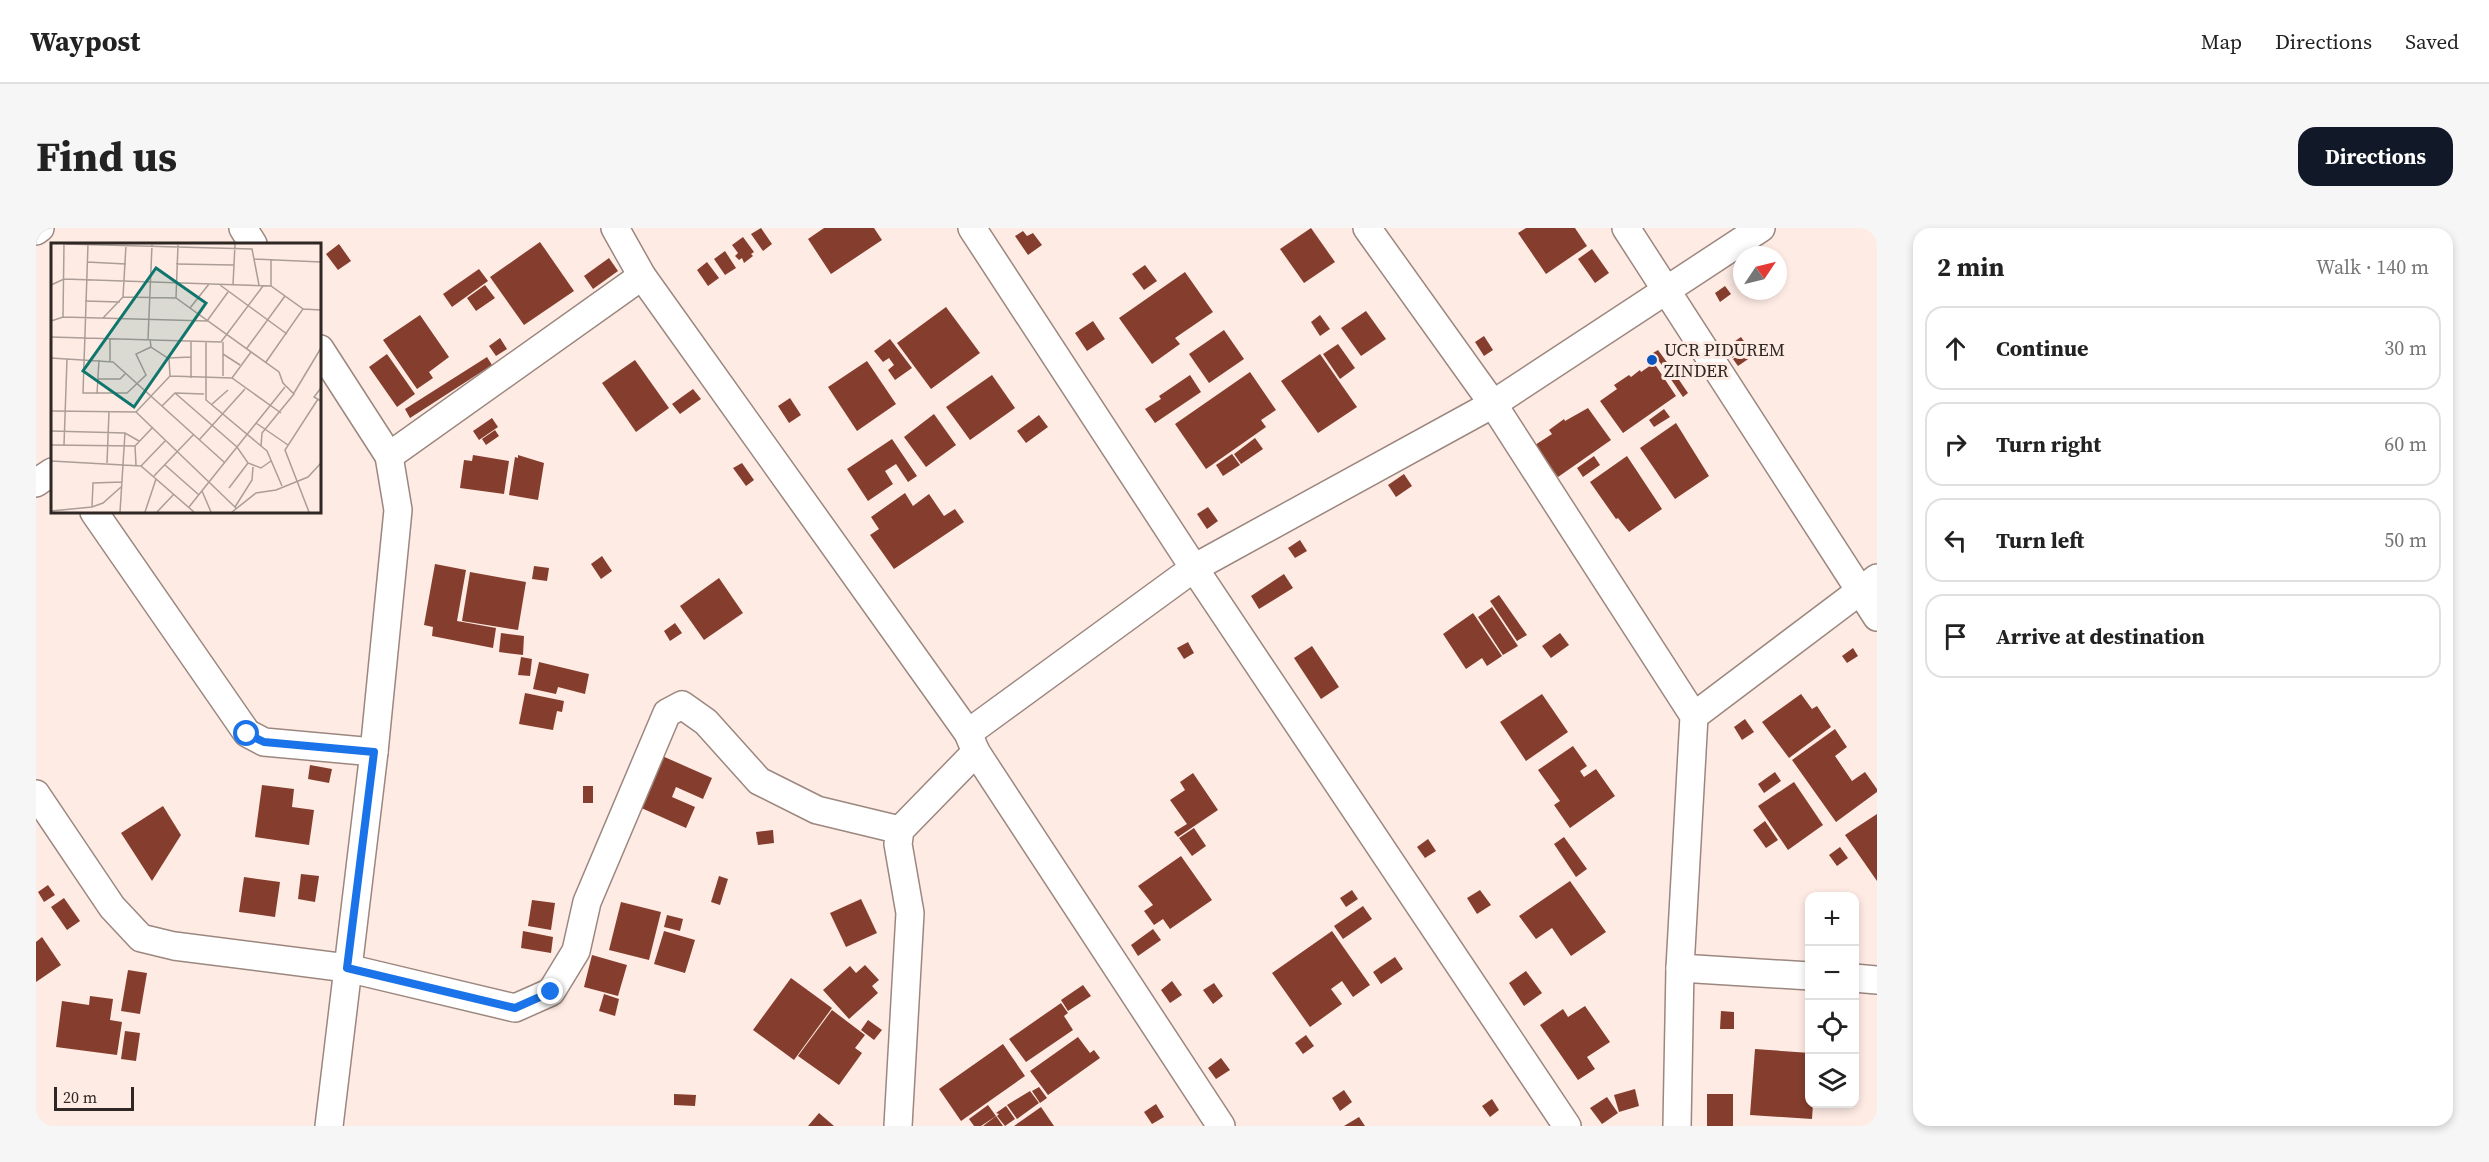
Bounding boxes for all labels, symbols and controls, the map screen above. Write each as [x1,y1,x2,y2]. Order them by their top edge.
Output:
text: Waypost [30,22,140,60]
text: Map [2201,27,2242,56]
text: Directions [2275,27,2372,56]
text: Saved [2405,27,2459,56]
text: Find us [36,127,177,185]
button: Directions [2298,127,2453,186]
inset map [51,243,321,513]
north arrow [1733,246,1787,300]
text: 2 min [1937,249,2004,285]
text: Walk · 140 m [2316,253,2429,281]
icon: ahead [1939,332,1972,365]
text: Continue [1996,333,2089,363]
text: 30 m [2384,334,2427,362]
place label: UCR PIDUREM ZINDER [1664,337,1785,383]
marker: UCR PIDUREM ZINDER [1645,353,1659,367]
icon: right [1939,428,1972,461]
text: Turn right [1996,429,2101,459]
text: 60 m [2384,430,2427,458]
icon: left [1939,524,1972,557]
text: Turn left [1996,525,2084,555]
text: 50 m [2384,526,2427,554]
icon: arrive [1939,620,1972,653]
text: Arrive at destination [1996,621,2205,651]
route start [233,720,259,746]
map controls [1805,892,1859,1108]
button: + [1805,892,1859,946]
button: − [1805,946,1859,1000]
route end [537,978,563,1004]
button: locate [1805,1000,1859,1054]
button: layers [1805,1054,1859,1108]
scale bar [54,1084,134,1112]
text: 20 m [63,1086,97,1108]

